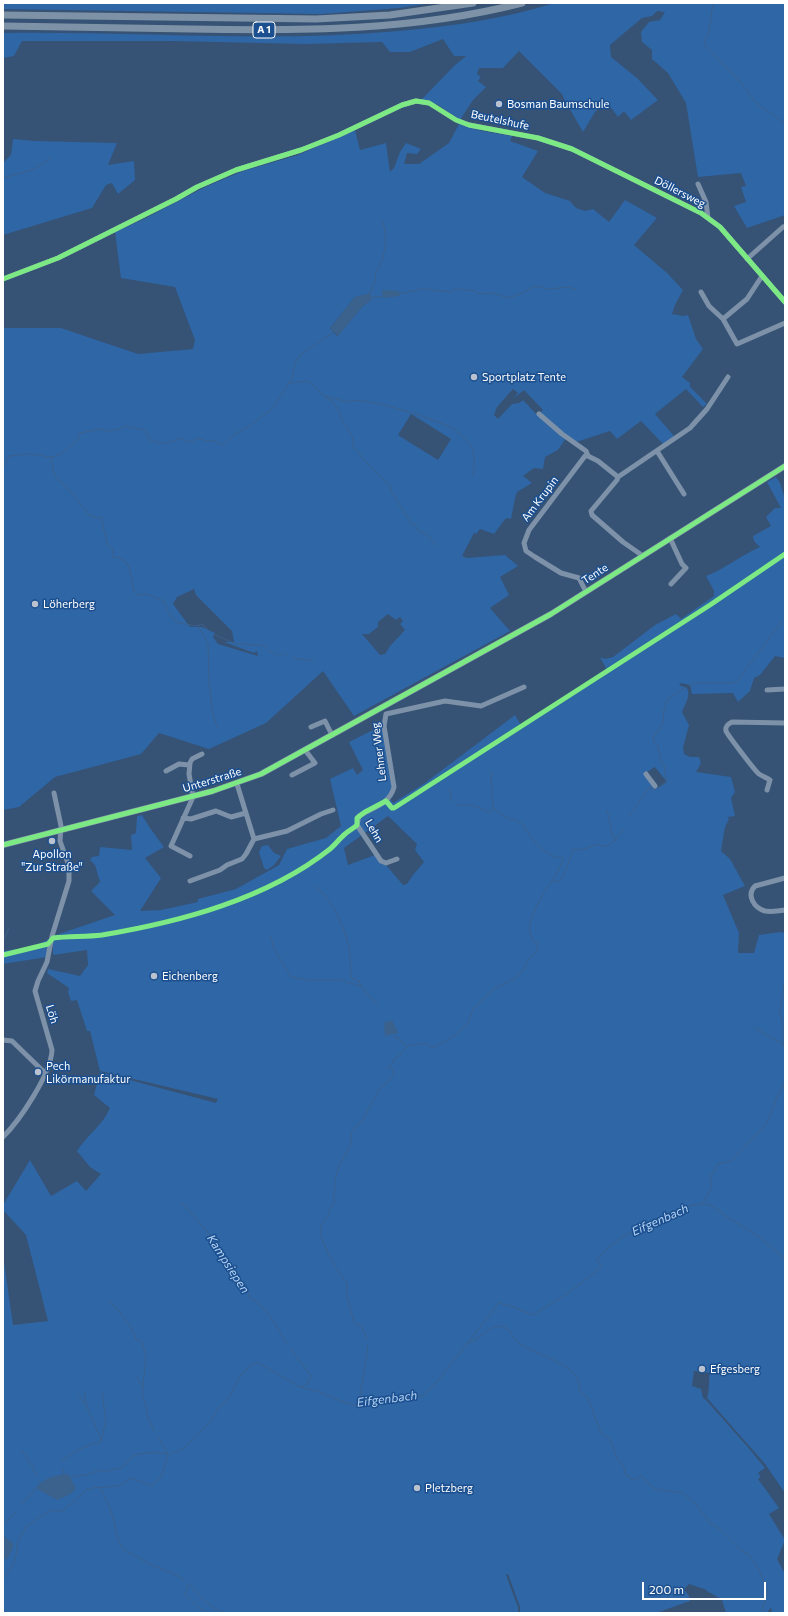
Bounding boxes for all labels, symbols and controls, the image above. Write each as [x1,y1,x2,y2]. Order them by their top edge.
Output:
road number: A 1 [253,22,275,38]
place label: Bosman Baumschule [507,97,609,111]
marker: Bosman Baumschule [494,99,504,109]
street label: Beutelshufe [470,107,530,133]
street label: Döllersweg [652,174,708,210]
place label: Sportplatz Tente [482,370,566,384]
marker: Sportplatz Tente [469,372,479,382]
street label: Am Krupin [519,474,561,524]
street label: Tente [579,561,611,587]
place label: Löherberg [43,597,95,611]
marker: Löherberg [30,599,40,609]
street label: Lehner Weg [369,722,389,782]
street label: Unterstraße [181,765,243,795]
street label: Lehn [362,817,386,845]
marker: Apollon "Zur Straße" [47,836,57,846]
place label: Apollon "Zur Straße" [21,847,83,873]
place label: Eichenberg [162,969,218,983]
marker: Eichenberg [149,971,159,981]
street label: Löh [43,1003,61,1025]
place label: Pech Likörmanufaktur [46,1059,131,1085]
marker: Pech Likörmanufaktur [33,1067,43,1077]
water label: Eifgenbach [629,1201,691,1239]
water label: Kampsiepen [204,1232,252,1296]
place label: Efgesberg [710,1362,760,1376]
marker: Efgesberg [697,1364,707,1374]
water label: Eifgenbach [356,1388,418,1410]
place label: Pletzberg [425,1481,473,1495]
marker: Pletzberg [412,1483,422,1493]
scale bar [644,1574,768,1600]
text: 200 m [649,1582,684,1596]

